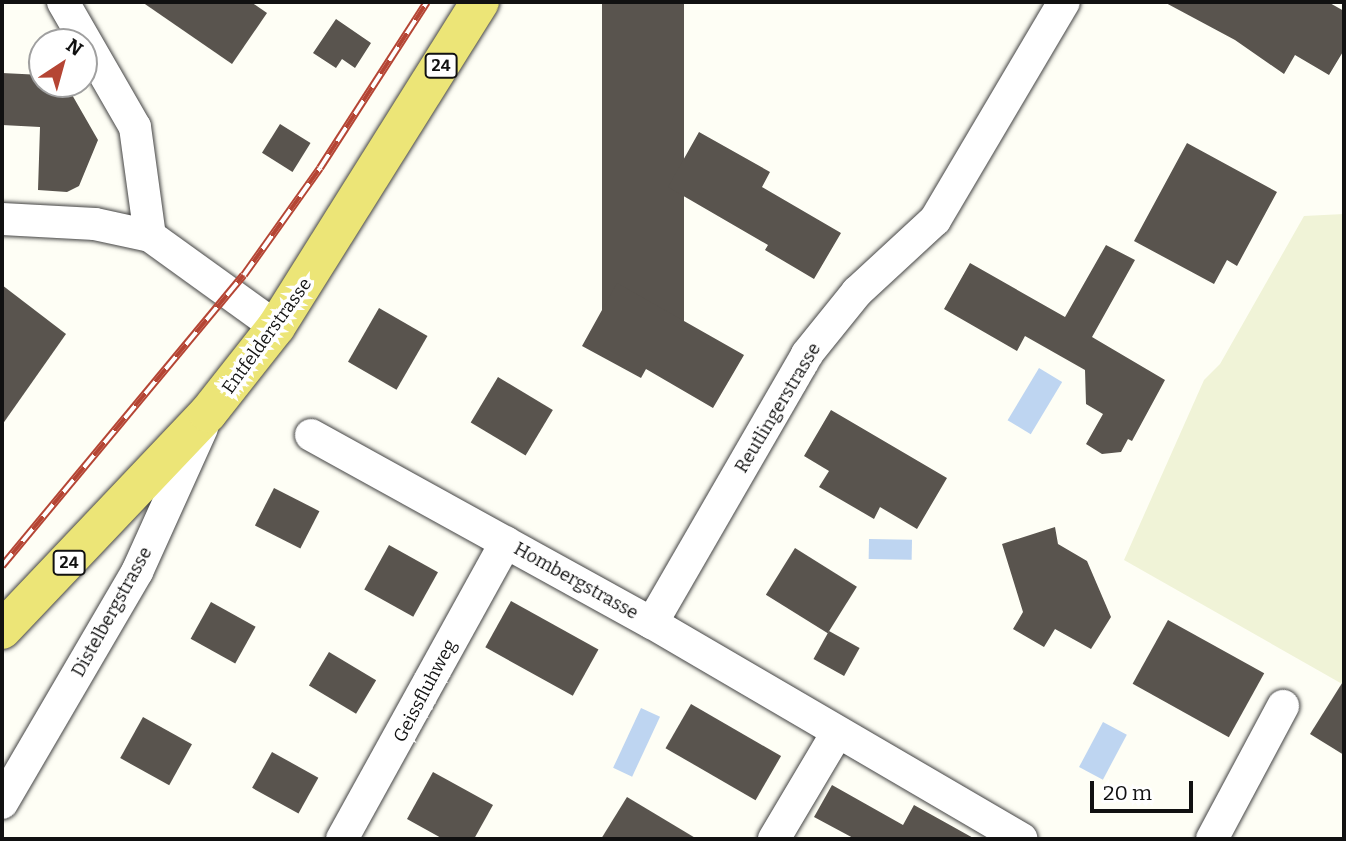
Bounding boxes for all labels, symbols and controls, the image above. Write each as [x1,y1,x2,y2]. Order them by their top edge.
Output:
north arrow [28,28,98,98]
text: N [62,34,87,61]
road number: 24 [424,54,458,78]
street label: Entfelderstrasse [218,274,316,398]
street label: Reutlingerstrasse [731,339,825,477]
street label: Hombergstrasse [510,538,642,624]
street label: Distelbergstrasse [67,543,157,681]
road number: 24 [52,550,86,576]
street label: Geissfluhweg [389,636,461,746]
scale bar [1094,768,1197,812]
text: 20 m [1103,780,1152,806]

